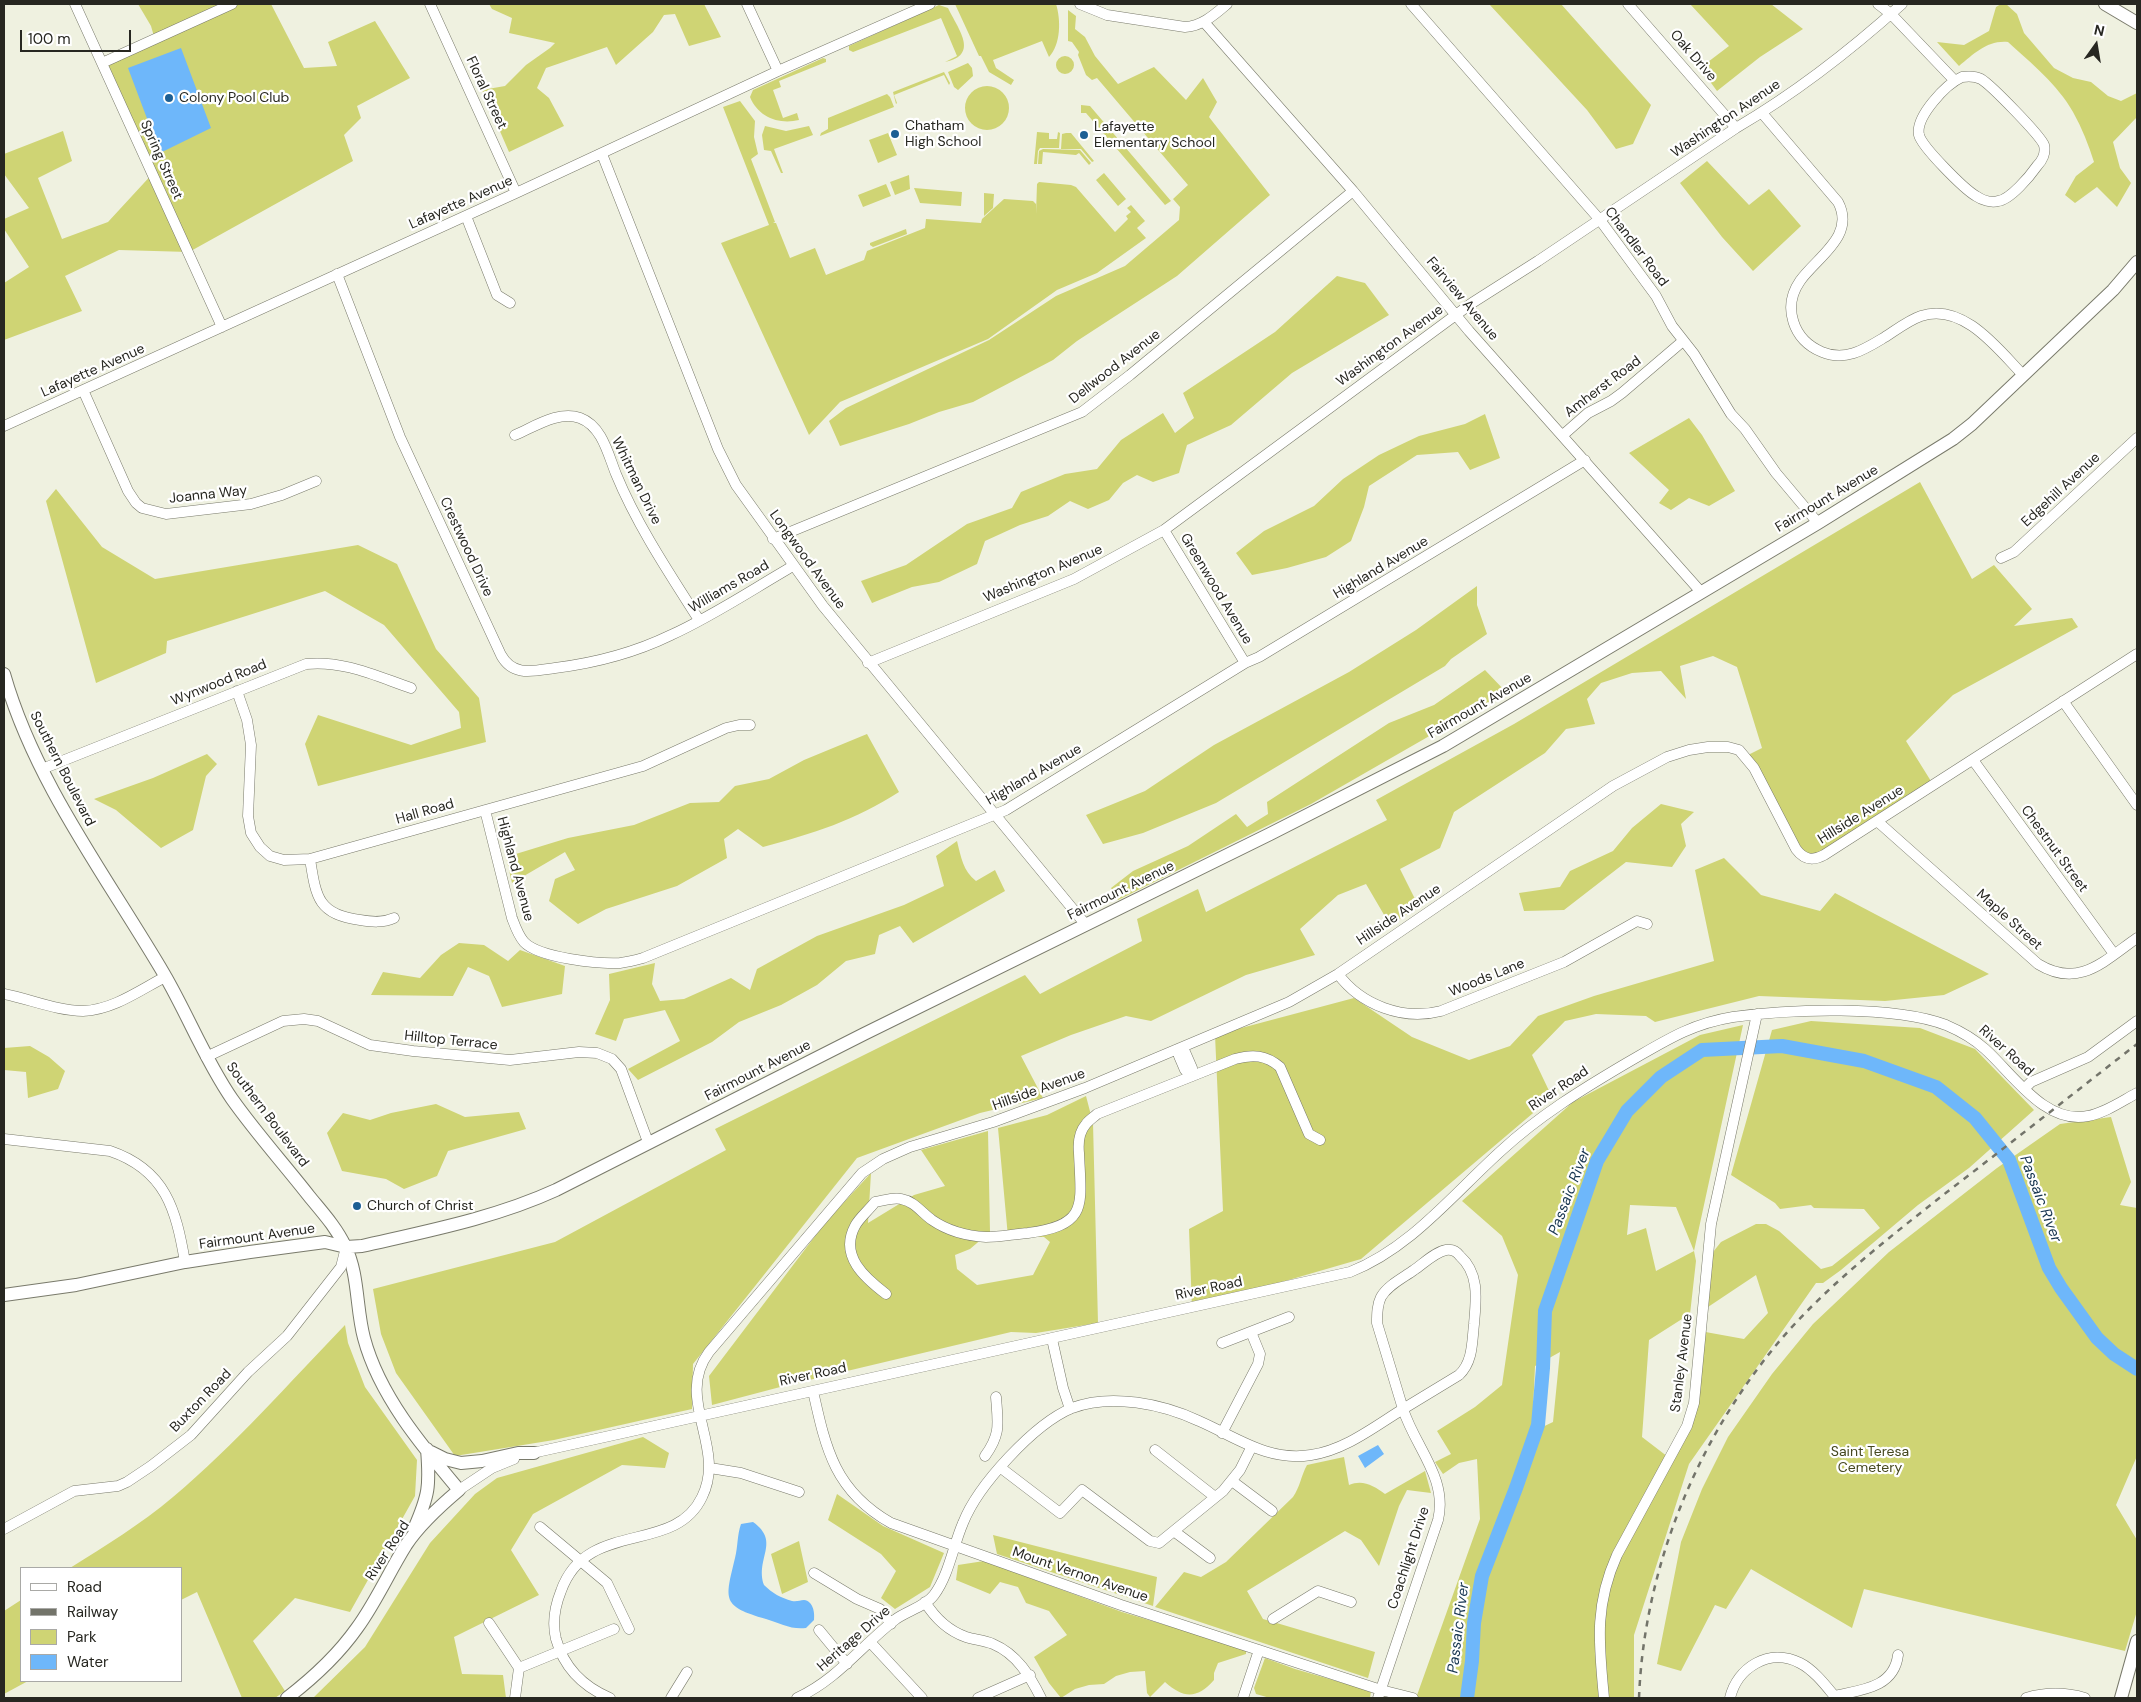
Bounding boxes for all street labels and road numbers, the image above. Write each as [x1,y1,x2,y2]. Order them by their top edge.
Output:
street label: Oak Drive [1666,27,1720,85]
street label: Floral Street [462,54,510,132]
street label: Washington Avenue [1668,76,1784,162]
street label: Spring Street [136,118,186,202]
street label: Lafayette Avenue [407,173,515,233]
street label: Chandler Road [1601,204,1671,290]
street label: Fairview Avenue [1422,254,1502,344]
street label: Washington Avenue [1333,302,1447,390]
street label: Dellwood Avenue [1066,326,1164,408]
street label: Lafayette Avenue [39,341,147,401]
street label: Amherst Road [1561,353,1645,421]
street label: Whitman Drive [608,434,664,528]
street label: Edgehill Avenue [2018,449,2104,531]
street label: Fairmount Avenue [1773,462,1881,536]
street label: Joanna Way [168,483,248,507]
street label: Crestwood Drive [436,495,496,599]
street label: Longwood Avenue [765,507,849,613]
street label: Greenwood Avenue [1176,530,1256,648]
street label: Highland Avenue [1331,533,1431,603]
street label: Washington Avenue [981,541,1105,607]
street label: Williams Road [686,557,772,617]
street label: Wynwood Road [169,656,269,710]
street label: Fairmount Avenue [1425,670,1535,742]
street label: Southern Boulevard [26,709,98,829]
street label: Highland Avenue [983,741,1085,809]
street label: Hillside Avenue [1815,782,1907,848]
street label: Hall Road [394,796,456,828]
street label: Chestnut Street [2017,802,2091,896]
street label: Highland Avenue [493,815,537,923]
street label: Fairmount Avenue [1065,858,1177,924]
street label: Hillside Avenue [1354,881,1444,949]
street label: Maple Street [1973,886,2045,954]
street label: Woods Lane [1447,955,1527,1001]
street label: River Road [1975,1022,2037,1080]
street label: Hilltop Terrace [404,1028,498,1054]
street label: Fairmount Avenue [702,1037,814,1105]
street label: Southern Boulevard [222,1059,312,1171]
street label: River Road [1526,1063,1592,1115]
street label: Hillside Avenue [990,1065,1088,1115]
street label: Fairmount Avenue [198,1221,316,1253]
street label: River Road [1174,1274,1244,1304]
street label: Stanley Avenue [1668,1313,1696,1413]
street label: River Road [778,1360,848,1390]
street label: Buxton Road [167,1366,235,1436]
street label: Coachlight Drive [1385,1505,1433,1611]
street label: River Road [362,1518,414,1584]
street label: Mount Vernon Avenue [1010,1544,1150,1606]
street label: Heritage Drive [814,1603,894,1675]

